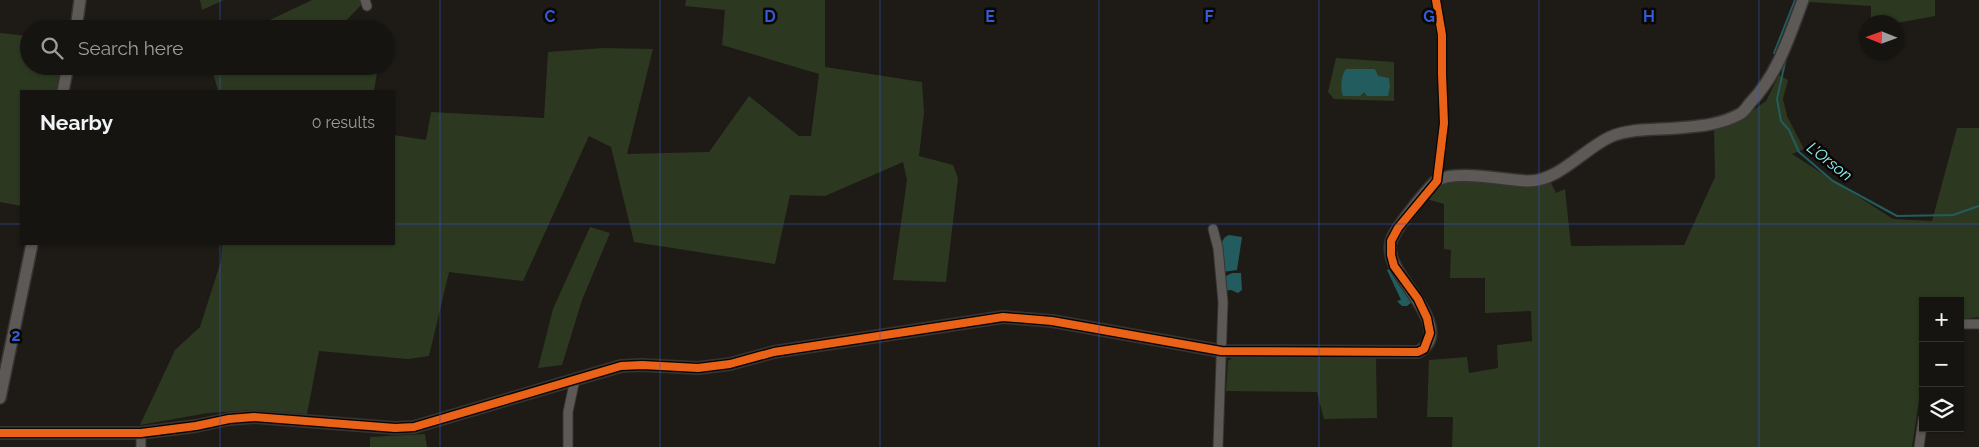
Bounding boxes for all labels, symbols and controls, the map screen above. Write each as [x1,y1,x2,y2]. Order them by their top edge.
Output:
text: C [545,7,556,26]
text: D [764,7,776,26]
text: E [985,7,995,26]
text: F [1204,7,1214,26]
text: G [1423,7,1435,26]
text: H [1643,7,1655,26]
north arrow [1859,15,1904,60]
search box [20,20,395,75]
icon: search [38,34,66,62]
text: Search here [78,37,184,59]
text: Nearby [40,110,113,135]
text: 0 results [312,113,375,132]
water label: L’Orson [1803,138,1856,185]
map controls [1919,297,1964,432]
button: + [1919,297,1964,342]
text: 2 [11,326,21,345]
button: − [1919,342,1964,387]
button: layers [1919,387,1964,432]

